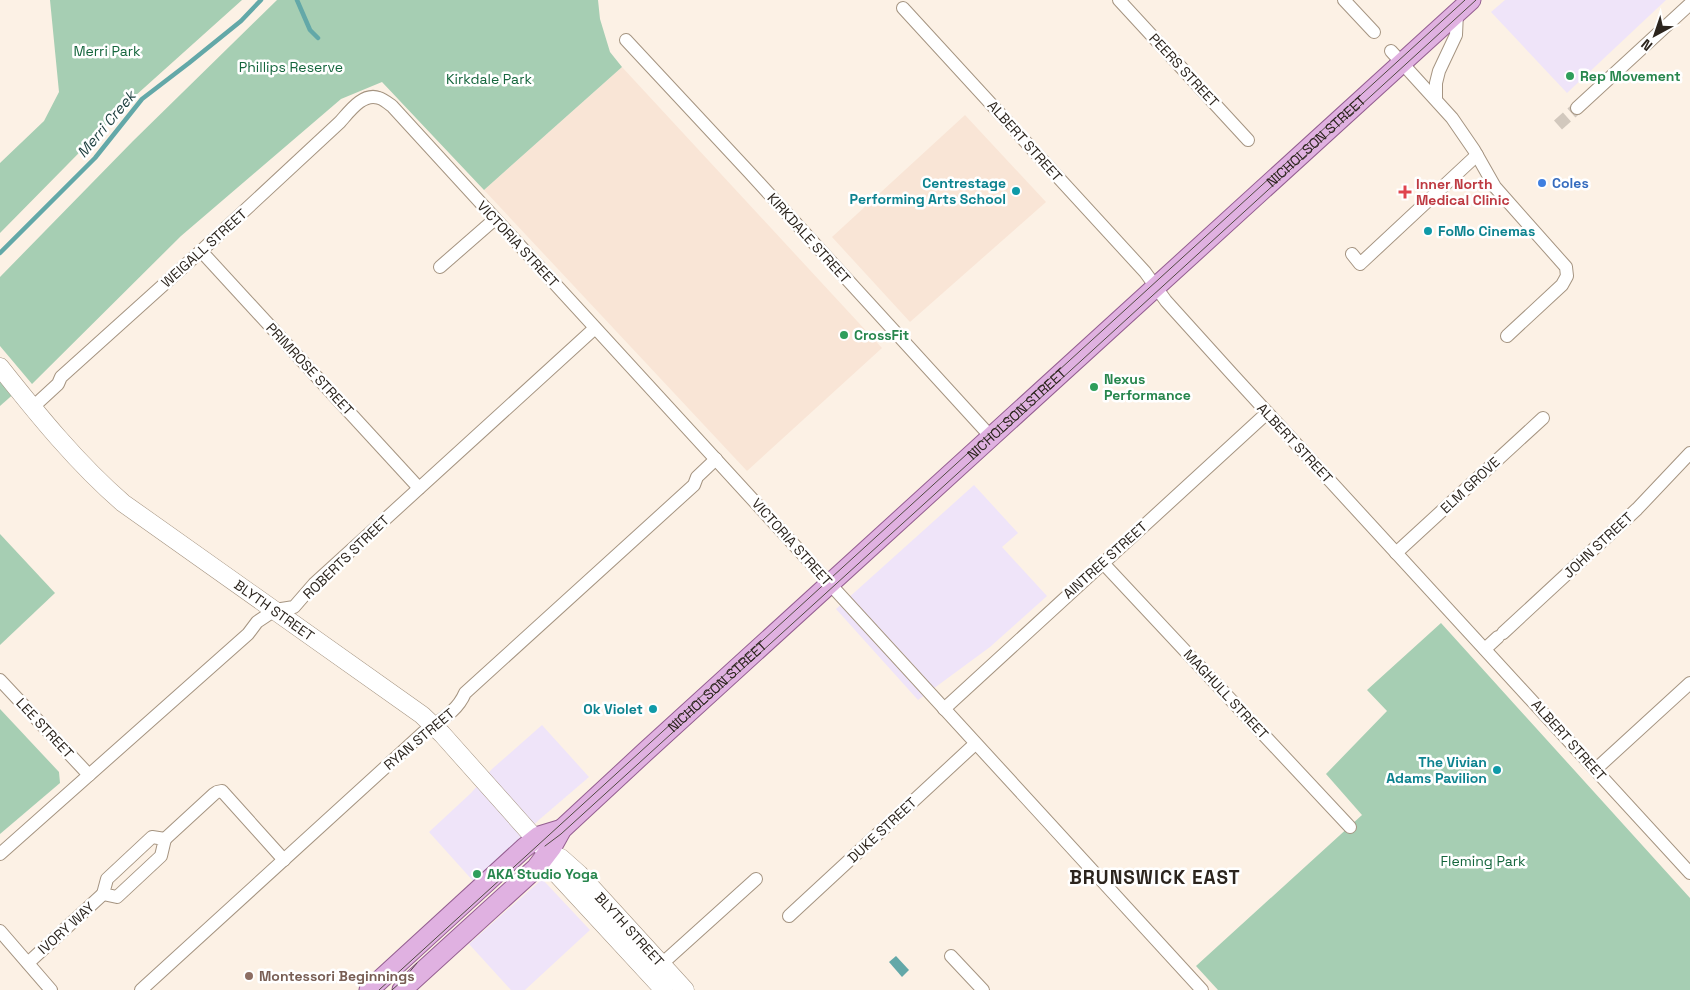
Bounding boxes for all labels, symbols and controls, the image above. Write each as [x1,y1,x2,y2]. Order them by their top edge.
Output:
north arrow [1630,10,1680,60]
street label: PEERS STREET [1145,29,1223,111]
text: N [1637,35,1656,55]
park label: Merri Park [73,42,141,60]
park label: Phillips Reserve [239,58,343,76]
place label: Rep Movement [1580,67,1681,85]
park label: Kirkdale Park [446,70,532,88]
marker: Rep Movement [1564,70,1576,82]
water label: Merri Creek [73,85,141,161]
street label: NICHOLSON STREET [1263,91,1370,191]
street label: ALBERT STREET [984,97,1066,185]
place label: Centrestage Performing Arts School [850,174,1006,208]
place label: Coles [1552,174,1589,192]
place label: Inner North Medical Clinic [1416,175,1510,209]
marker: Coles [1536,177,1548,189]
marker: Centrestage Performing Arts School [1010,185,1022,197]
marker: Inner North Medical Clinic [1398,185,1412,199]
street label: KIRKDALE STREET [764,189,854,287]
street label: VICTORIA STREET [473,197,563,291]
street label: WEIGALL STREET [157,205,251,291]
place label: FoMo Cinemas [1438,222,1535,240]
marker: FoMo Cinemas [1422,225,1434,237]
street label: PRIMROSE STREET [262,319,358,419]
place label: CrossFit [854,326,909,344]
marker: CrossFit [838,329,850,341]
street label: NICHOLSON STREET [963,364,1070,463]
place label: Nexus Performance [1104,370,1191,404]
marker: Nexus Performance [1088,381,1100,393]
street label: ALBERT STREET [1253,399,1337,487]
street label: ELM GROVE [1436,453,1504,517]
street label: VICTORIA STREET [748,494,836,590]
street label: JOHN STREET [1559,508,1637,582]
street label: ROBERTS STREET [299,511,393,603]
street label: AINTREE STREET [1059,517,1151,603]
street label: BLYTH STREET [231,576,318,645]
street label: NICHOLSON STREET [664,637,771,736]
street label: MAGHULL STREET [1180,645,1272,743]
street label: LEE STREET [12,694,78,762]
street label: ALBERT STREET [1528,696,1610,784]
place label: Ok Violet [583,700,643,718]
marker: Ok Violet [647,703,659,715]
street label: RYAN STREET [380,704,458,774]
place label: The Vivian Adams Pavilion [1386,753,1487,787]
marker: The Vivian Adams Pavilion [1491,764,1503,776]
street label: DUKE STREET [844,793,920,867]
park label: Fleming Park [1440,852,1526,870]
place label: AKA Studio Yoga [487,865,598,883]
district label: BRUNSWICK EAST [1069,865,1241,890]
marker: AKA Studio Yoga [471,868,483,880]
street label: BLYTH STREET [591,888,668,970]
street label: IVORY WAY [34,898,98,958]
place label: Montessori Beginnings [259,967,415,985]
marker: Montessori Beginnings [243,970,255,982]

